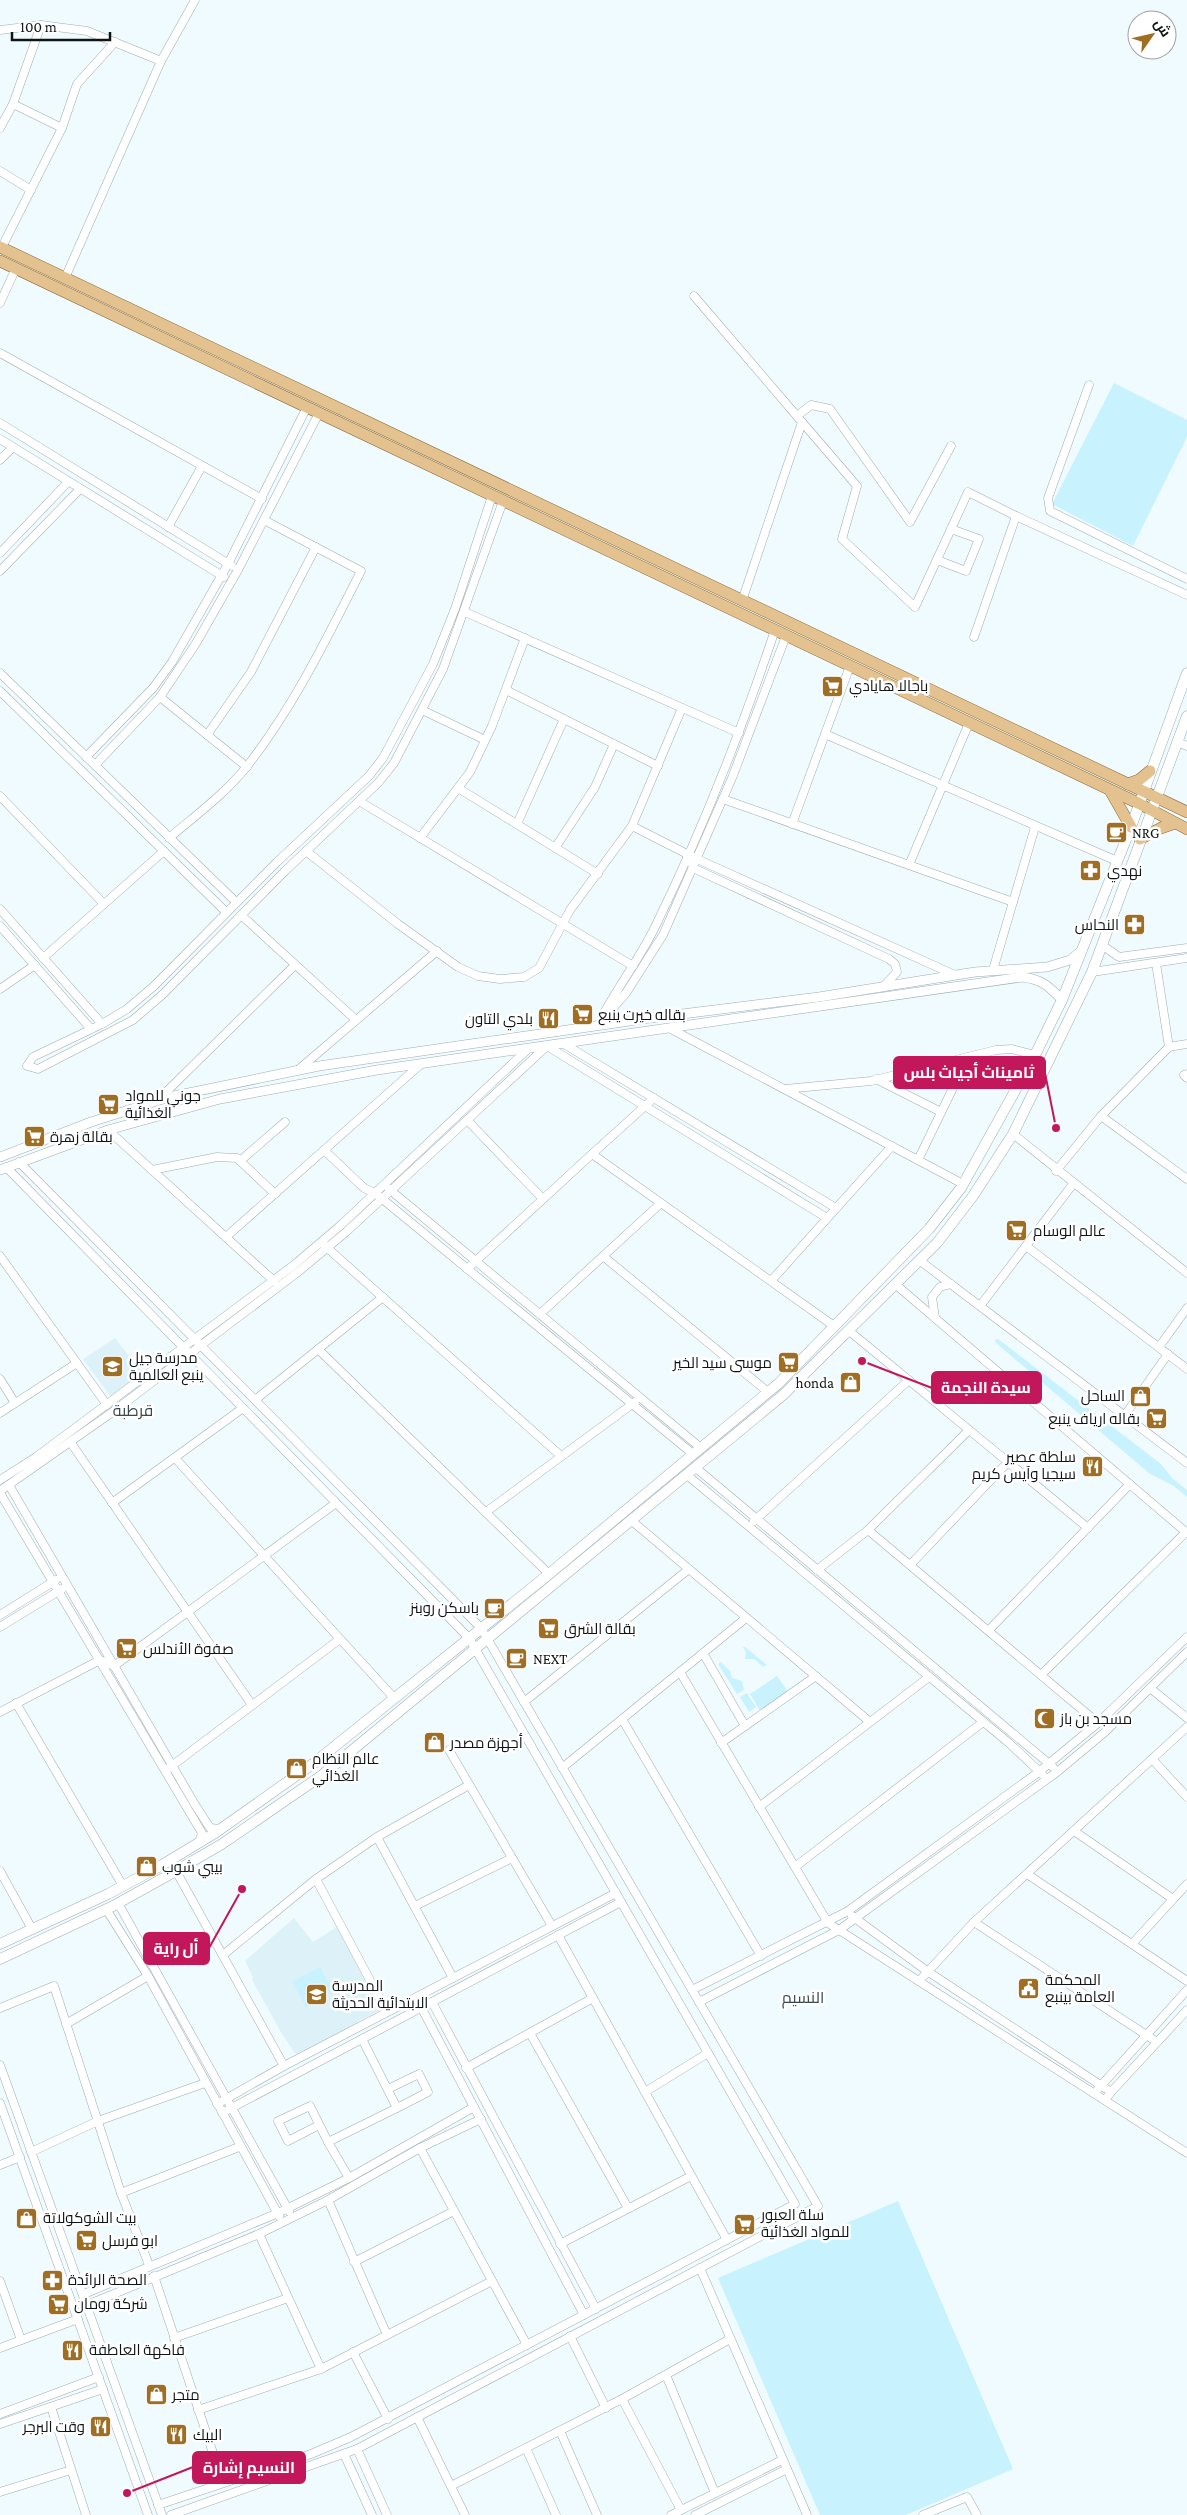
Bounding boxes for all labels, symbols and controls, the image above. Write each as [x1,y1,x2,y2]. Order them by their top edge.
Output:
scale bar [12,10,110,42]
north arrow [1127,10,1177,60]
text: ش [1150,16,1174,40]
text: 100 m [20,19,57,35]
supermarket icon: باجالا هايادي [821,674,845,698]
place label: باجالا هايادي [849,678,928,698]
cafe icon: NRG [1104,821,1128,845]
place label: NRG [1132,825,1160,841]
pharmacy icon: نهدي [1079,859,1103,883]
place label: نهدي [1107,863,1142,883]
pharmacy icon: النحاس [1123,913,1147,937]
place label: النحاس [1075,917,1119,935]
supermarket icon: بقاله خيرت ينبع [570,1003,594,1027]
restaurant icon: بلدي التاون [537,1007,561,1031]
place label: بقاله خيرت ينبع [598,1007,686,1026]
place label: بلدي التاون [465,1011,533,1031]
callout: ثاميناث أجياث بلس [894,1057,1045,1088]
text: ثاميناث أجياث بلس [904,1062,1035,1082]
place label: جوني للمواد الغذائية [125,1088,201,1121]
supermarket icon: جوني للمواد الغذائية [97,1093,121,1117]
supermarket icon: بقالة زهرة [22,1125,46,1149]
place label: بقالة زهرة [50,1129,113,1146]
supermarket icon: عالم الوسام [1005,1219,1029,1243]
place label: عالم الوسام [1033,1223,1106,1241]
place label: مدرسة جيل ينبع العالمية [129,1350,204,1386]
supermarket icon: موسى سيد الخير [776,1351,800,1375]
school or university icon: مدرسة جيل ينبع العالمية [101,1355,125,1379]
place label: موسى سيد الخير [672,1355,772,1373]
shop icon: honda [838,1371,862,1395]
callout: سيدة النجمة [932,1372,1041,1403]
place label: honda [796,1375,834,1391]
text: سيدة النجمة [941,1379,1031,1396]
shop icon: الساحل [1129,1384,1153,1408]
place label: الساحل [1081,1388,1125,1406]
district label: قرطبة [113,1402,153,1420]
supermarket icon: بقاله ارياف ينبع [1144,1407,1168,1431]
place label: بقاله ارياف ينبع [1048,1411,1140,1430]
place label: سلطة عصير سيجيا وآيس كريم [972,1449,1076,1484]
restaurant icon: سلطة عصير سيجيا وآيس كريم [1080,1454,1104,1478]
cafe icon: باسكن روبنز [483,1596,507,1620]
place label: باسكن روبنز [409,1600,479,1618]
supermarket icon: بقالة الشرق [536,1617,560,1641]
place label: بقالة الشرق [564,1621,636,1639]
supermarket icon: صفوة الأندلس [115,1637,139,1661]
place label: صفوة الأندلس [143,1641,234,1659]
cafe icon: NEXT [505,1647,529,1671]
place label: NEXT [533,1651,567,1667]
mosque icon: مسجد بن باز [1032,1707,1056,1731]
place label: مسجد بن باز [1059,1711,1132,1729]
shop icon: أجهزة مصدر [422,1731,446,1755]
place label: أجهزة مصدر [449,1733,523,1753]
place label: عالم النظام الغذائي [312,1751,380,1788]
shop icon: عالم النظام الغذائي [284,1756,308,1780]
shop icon: بيبي شوب [134,1855,158,1879]
place label: بيبي شوب [162,1859,223,1879]
callout: أل راية [144,1933,209,1964]
text: أل راية [153,1938,199,1958]
place label: المحكمة العامة بينبع [1045,1972,1115,2008]
public building icon: المحكمة العامة بينبع [1017,1977,1041,2001]
place label: المدرسة الابتدائية الحديثة [332,1978,428,2011]
school or university icon: المدرسة الابتدائية الحديثة [304,1983,328,2007]
district label: النسيم [782,1989,824,2009]
shop icon: بيت الشوكولاتة [15,2206,39,2230]
place label: سلة العبور للمواد الغذائية [760,2207,849,2241]
place label: بيت الشوكولاتة [43,2210,137,2227]
supermarket icon: سلة العبور للمواد الغذائية [733,2212,757,2236]
supermarket icon: ابو فرسل [74,2229,98,2253]
place label: ابو فرسل [102,2233,158,2251]
pharmacy icon: الصحة الرائدة [40,2268,64,2292]
place label: الصحة الرائدة [68,2272,147,2289]
supermarket icon: شركة رومان [46,2292,70,2316]
place label: شركة رومان [74,2296,148,2314]
restaurant icon: فاكهة العاطفة [61,2338,85,2362]
place label: فاكهة العاطفة [89,2342,185,2360]
shop icon: متجر [144,2383,168,2407]
place label: متجر [171,2387,200,2404]
restaurant icon: وقت البرجر [89,2415,113,2439]
place label: وقت البرجر [22,2419,85,2436]
restaurant icon: البيك [165,2423,189,2447]
place label: البيك [193,2427,222,2443]
callout: النسيم إشارة [193,2452,305,2483]
text: النسيم إشارة [203,2459,295,2479]

